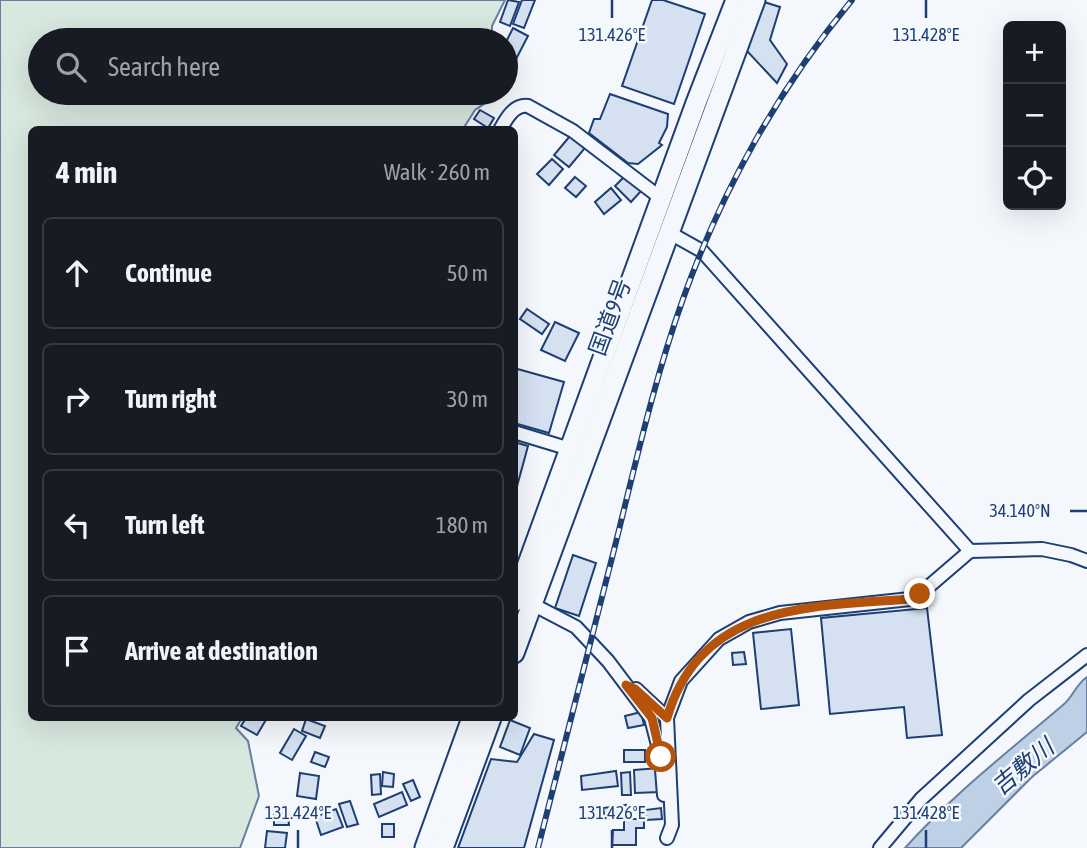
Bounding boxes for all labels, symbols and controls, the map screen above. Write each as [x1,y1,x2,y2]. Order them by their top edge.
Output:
map controls [1003,21,1066,210]
button: + [1003,21,1066,84]
text: 131.426°E [579,24,646,45]
text: 131.428°E [893,24,960,45]
search box [28,28,518,105]
icon: search [52,48,90,86]
text: Search here [108,52,220,82]
button: − [1003,84,1066,147]
button: locate [1003,147,1066,210]
text: 4 min [56,155,117,189]
text: Walk · 260 m [384,159,490,185]
icon: ahead [58,254,96,292]
text: Continue [125,258,212,288]
text: 50 m [447,260,488,286]
street label: 国道9号 [584,275,636,359]
icon: right [58,380,96,418]
text: Turn right [125,384,216,414]
text: 30 m [447,386,488,412]
text: 34.140°N [989,500,1051,521]
icon: left [58,506,96,544]
text: Turn left [125,510,205,540]
text: 180 m [436,512,488,538]
route end [904,578,935,609]
icon: arrive [58,632,96,670]
text: Arrive at destination [125,636,318,666]
water label: 吉敷川 [986,731,1061,800]
route start [645,741,676,772]
text: 131.424°E [265,802,332,823]
text: 131.426°E [579,802,646,823]
text: 131.428°E [893,802,960,823]

